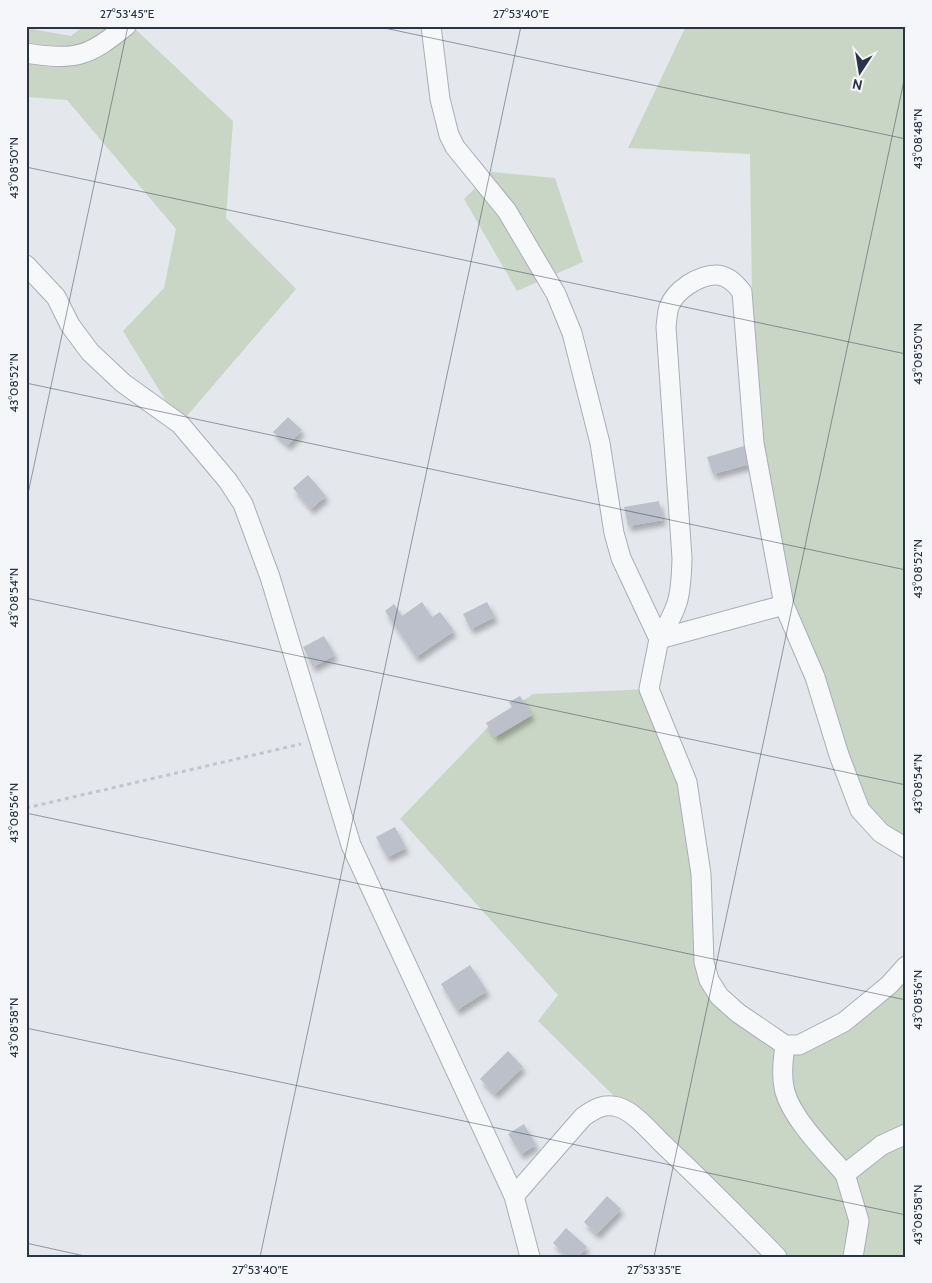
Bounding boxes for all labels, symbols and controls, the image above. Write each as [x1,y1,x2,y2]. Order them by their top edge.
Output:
text: 27°53'45"E [100,6,155,21]
text: 27°53'40"E [493,6,550,21]
north arrow [834,48,884,98]
text: N [851,75,864,95]
text: 43°08'48"N [910,109,925,169]
text: 43°08'50"N [6,137,21,199]
text: 43°08'50"N [910,323,925,385]
text: 43°08'52"N [6,353,21,413]
text: 43°08'52"N [910,539,925,599]
text: 43°08'54"N [6,568,21,628]
text: 43°08'54"N [910,754,925,814]
text: 43°08'56"N [6,783,21,843]
text: 43°08'56"N [910,970,925,1030]
text: 43°08'58"N [6,998,21,1058]
text: 43°08'58"N [910,1185,925,1245]
text: 27°53'40"E [232,1262,289,1277]
text: 27°53'35"E [627,1262,682,1277]

